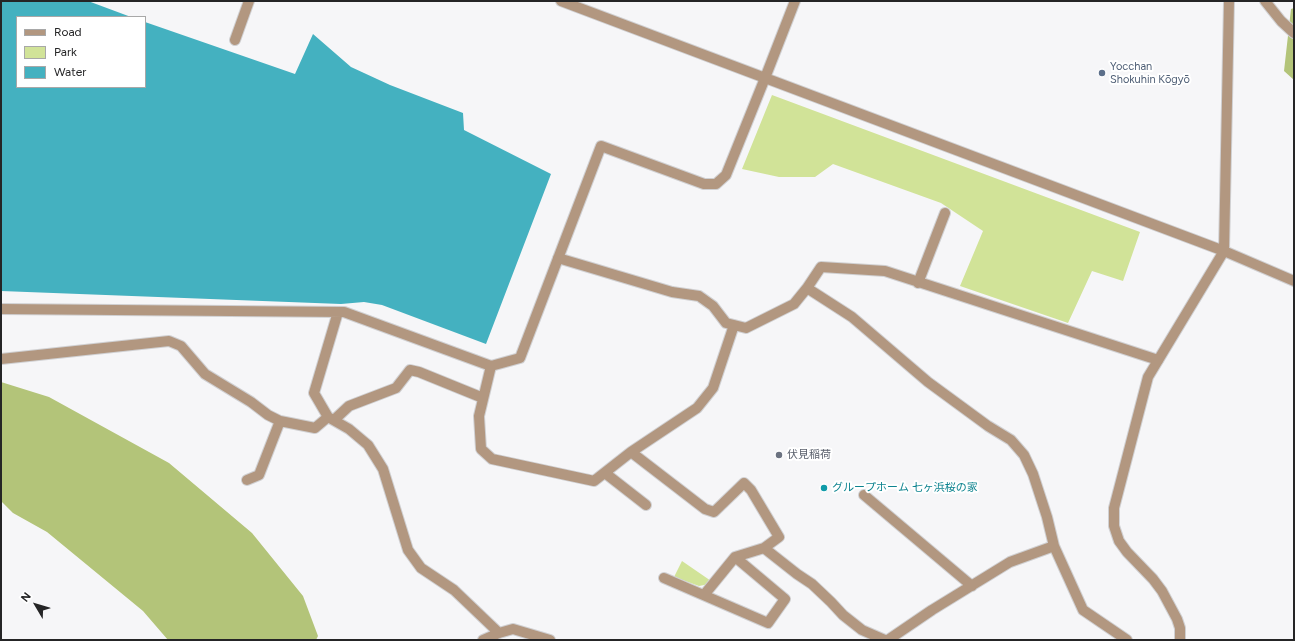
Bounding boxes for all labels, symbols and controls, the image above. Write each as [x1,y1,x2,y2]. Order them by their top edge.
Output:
legend [16,16,146,88]
text: Road [54,25,82,39]
text: Park [54,45,77,59]
place label: Yocchan Shokuhin Kōgyō [1110,60,1190,86]
text: Water [54,65,86,79]
marker: Yocchan Shokuhin Kōgyō [1097,68,1107,78]
place label: 伏見稲荷 [787,448,831,462]
marker: 伏見稲荷 [774,450,784,460]
place label: グループホーム 七ヶ浜桜の家 [832,481,978,495]
marker: グループホーム 七ヶ浜桜の家 [819,483,829,493]
north arrow [16,585,56,625]
text: N [18,590,34,605]

